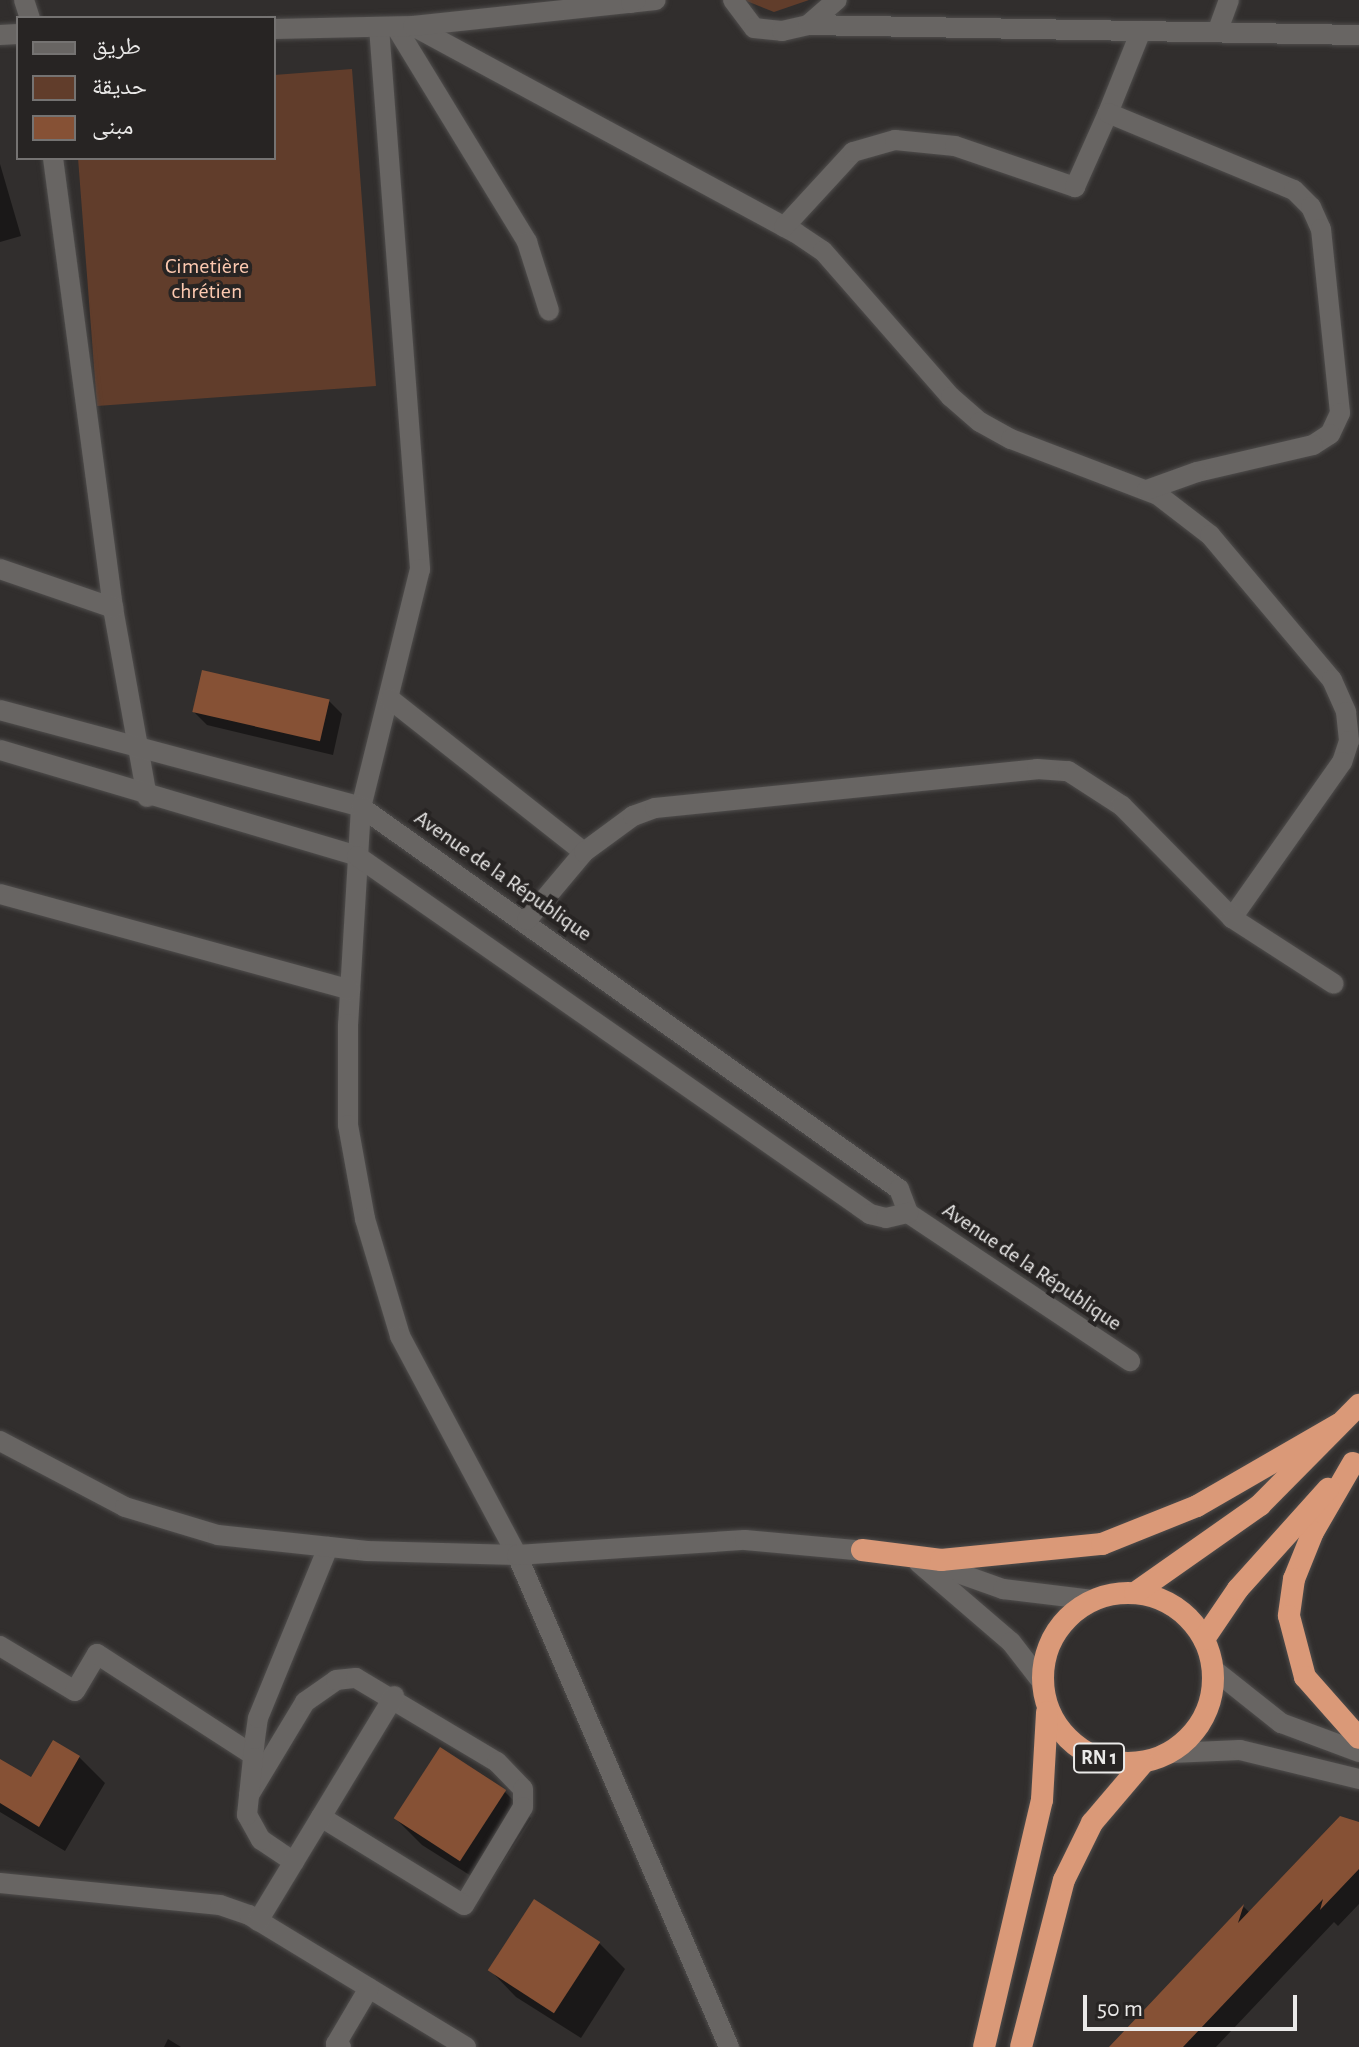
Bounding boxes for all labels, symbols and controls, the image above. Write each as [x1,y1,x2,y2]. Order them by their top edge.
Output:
legend [16,16,276,160]
text: طريق [92,35,141,59]
text: حديقة [92,75,147,99]
text: مبنى [92,115,133,139]
park label: Cimetière chrétien [165,253,249,304]
street label: Avenue de la République [409,805,597,947]
street label: Avenue de la République [937,1197,1127,1337]
road number: RN 1 [1073,1742,1125,1774]
scale bar [1087,1979,1301,2029]
text: 50 m [1097,1997,1143,2021]

